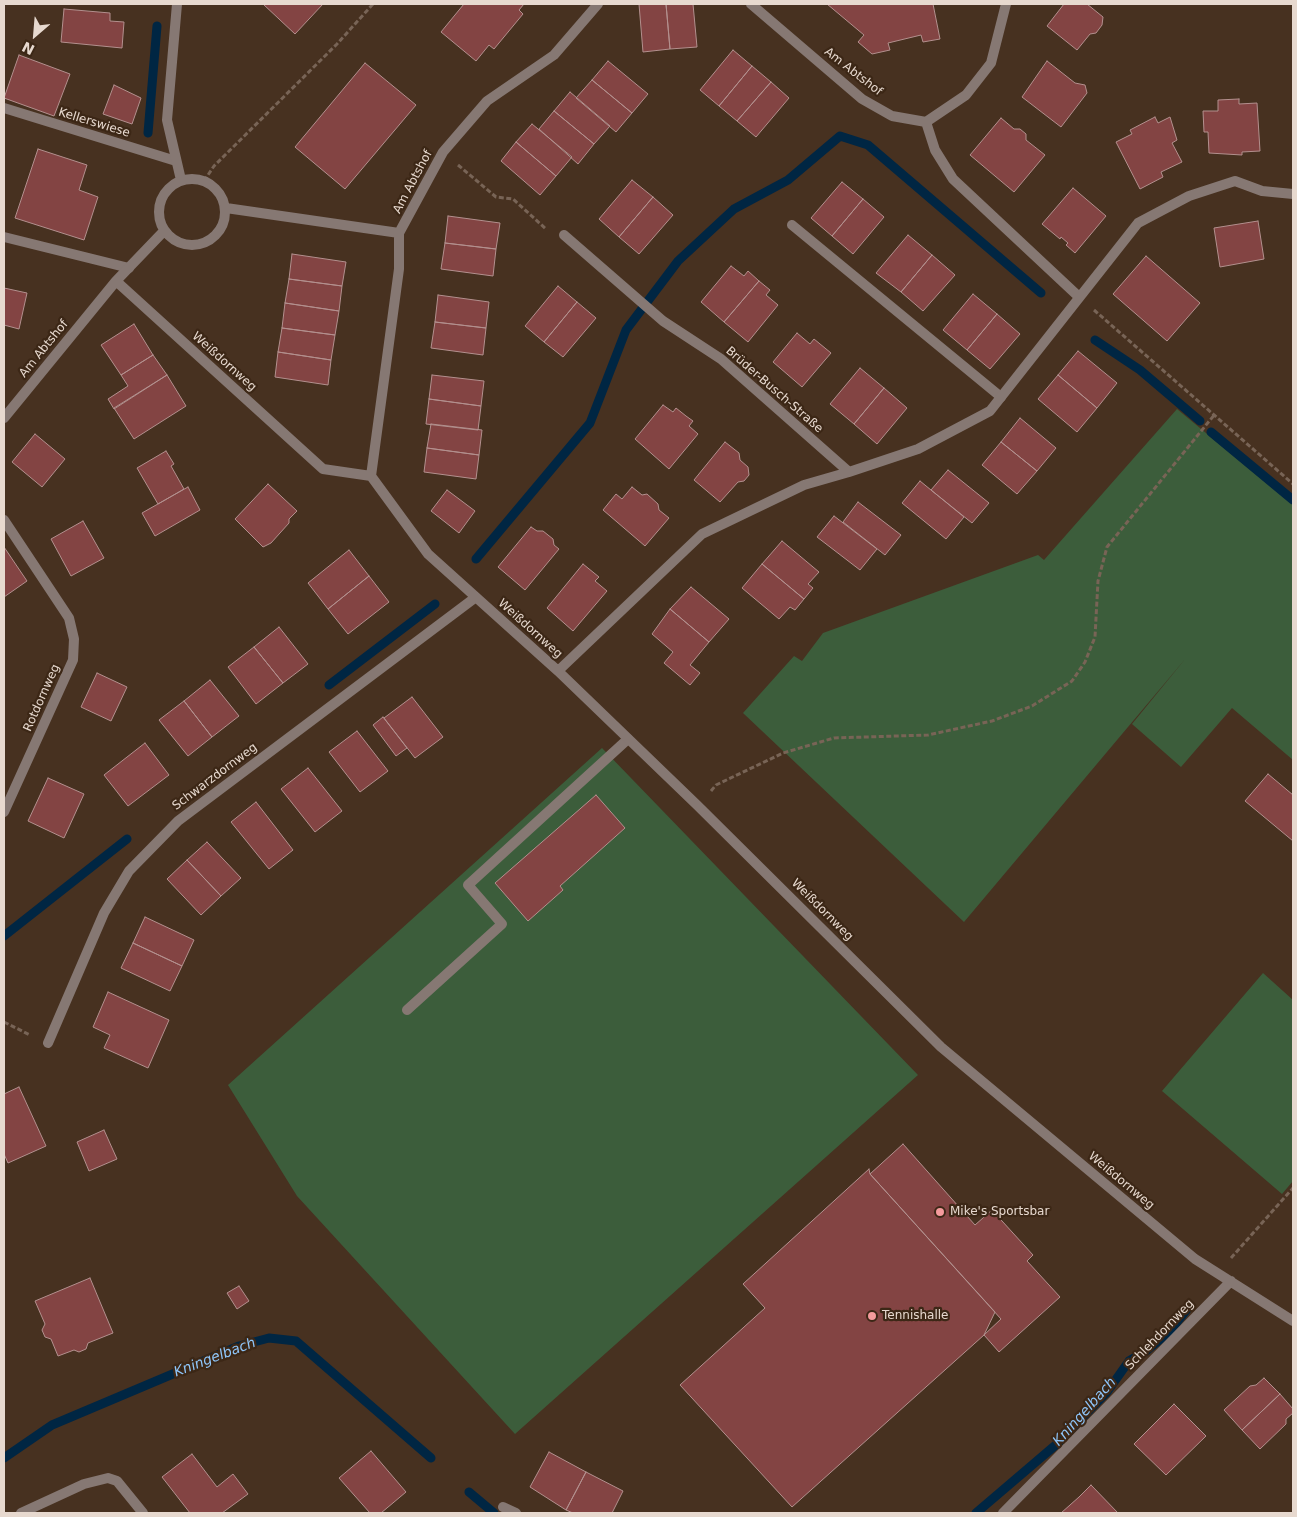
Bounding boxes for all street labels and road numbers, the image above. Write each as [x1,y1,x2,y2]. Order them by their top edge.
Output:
street label: Am Abtshof [821,45,885,99]
street label: Kellerswiese [56,105,132,141]
street label: Am Abtshof [390,148,436,216]
street label: Am Abtshof [16,317,72,381]
street label: Weißdornweg [189,329,259,395]
street label: Brüder-Busch-Straße [722,344,826,436]
street label: Weißdornweg [495,596,565,662]
street label: Rotdornweg [21,662,63,734]
street label: Schwarzdornweg [170,740,260,814]
street label: Weißdornweg [788,876,856,944]
street label: Weißdornweg [1085,1149,1157,1213]
street label: Schlehdornweg [1123,1297,1197,1373]

